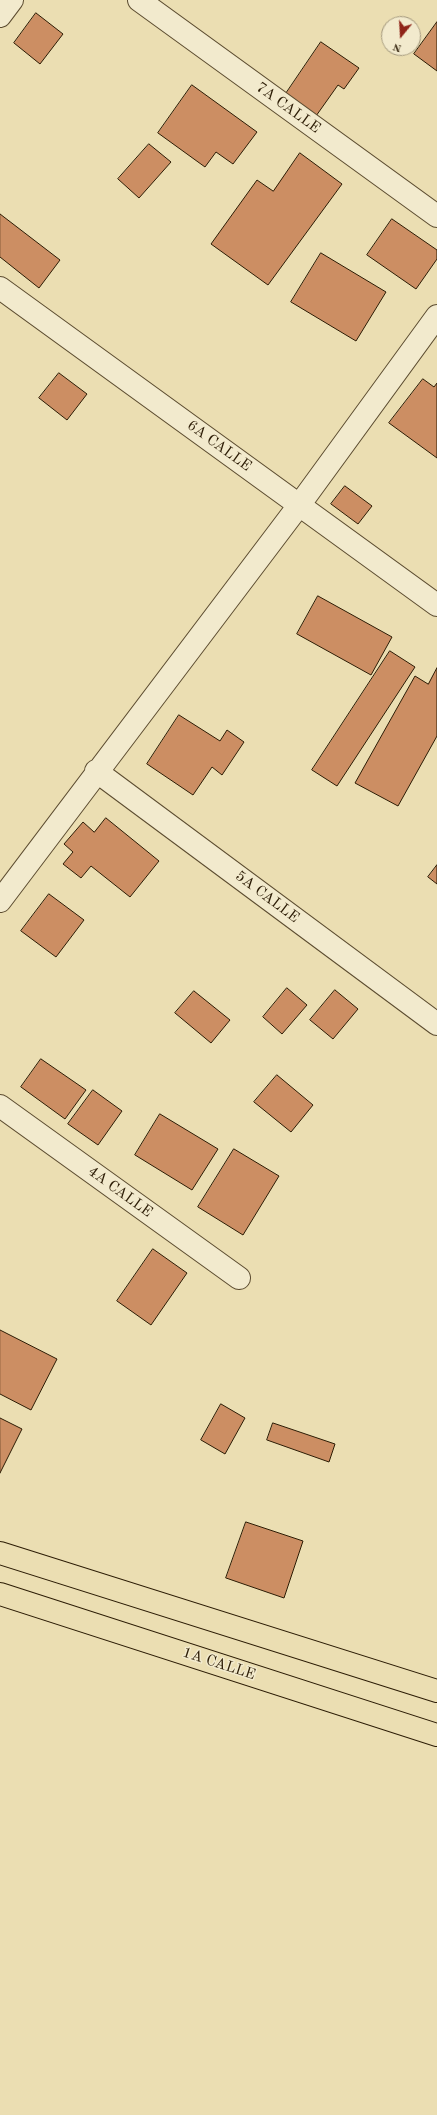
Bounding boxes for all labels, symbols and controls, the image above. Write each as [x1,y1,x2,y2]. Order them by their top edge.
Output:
north arrow [381,16,421,56]
text: N [392,40,403,53]
street label: 7A CALLE [252,79,324,137]
street label: 6A CALLE [183,417,255,475]
street label: 5A CALLE [231,867,303,927]
street label: 4A CALLE [84,1163,156,1221]
street label: 1A CALLE [180,1644,258,1684]

